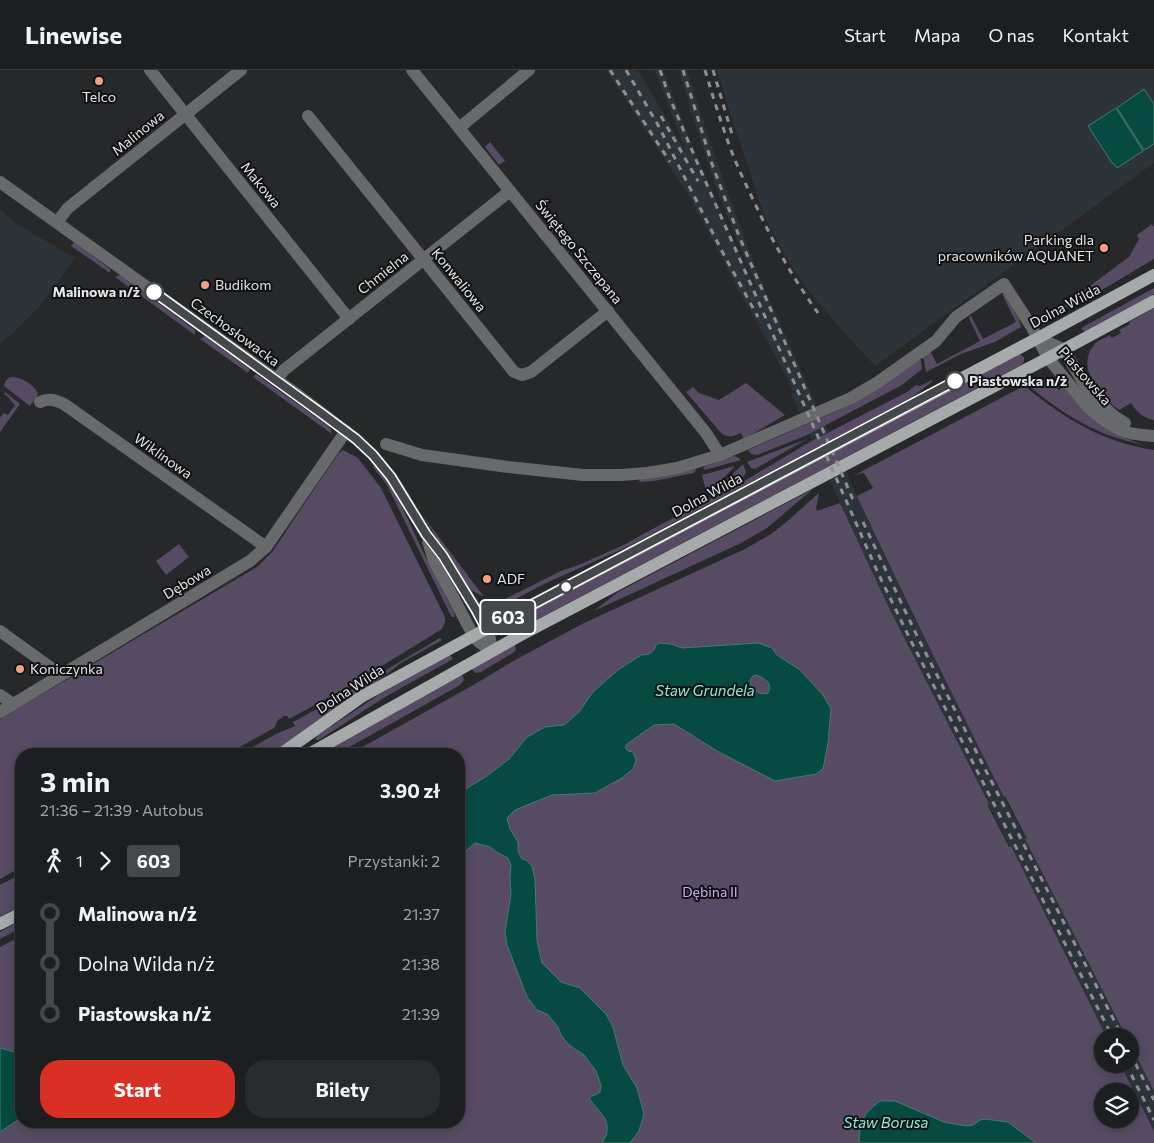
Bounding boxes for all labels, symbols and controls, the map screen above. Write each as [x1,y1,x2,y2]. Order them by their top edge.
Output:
text: Linewise [25,20,122,49]
text: Start [844,24,886,46]
text: Mapa [914,24,960,46]
text: O nas [988,24,1035,46]
text: Kontakt [1063,24,1129,46]
marker: Telco [93,75,105,87]
place label: Telco [82,88,116,105]
street label: Malinowa [108,106,167,159]
street label: Makowa [238,158,285,211]
street label: Świętego Szczepana [532,196,627,307]
place label: Parking dla pracowników AQUANET [938,231,1094,264]
marker: Parking dla pracowników AQUANET [1098,242,1110,254]
street label: Konwaliowa [428,244,490,315]
street label: Chmielna [354,248,411,298]
place label: Budikom [215,276,271,293]
marker: Budikom [199,279,211,291]
street label: Dolna Wilda [1027,280,1103,331]
marker: Malinowa n/ż [144,282,164,302]
place label: Malinowa n/ż [53,283,140,300]
street label: Czechosłowacka [187,294,283,370]
street label: Piastowska [1055,343,1115,409]
marker: Piastowska n/ż [945,371,965,391]
place label: Piastowska n/ż [969,372,1067,389]
street label: Wiklinowa [131,429,196,482]
street label: Dolna Wilda [669,469,745,520]
street label: Dębowa [160,561,214,602]
place label: ADF [497,570,525,587]
marker: ADF [481,573,493,585]
unlabelled marker [559,580,573,594]
line badge: 603 [479,601,537,633]
text: 603 [491,606,525,628]
place label: Koniczynka [30,660,103,677]
street label: Dolna Wilda [313,660,387,717]
marker: Koniczynka [14,663,26,675]
water label: Staw Grundela [655,681,755,699]
text: 3 min [40,764,110,798]
text: 3.90 zł [380,779,440,802]
text: 21:36 – 21:39 · Autobus [40,800,204,819]
icon: walk [40,847,68,875]
icon: forward [91,847,119,875]
text: 603 [137,850,170,872]
text: 1 [76,851,83,870]
text: Przystanki: 2 [348,851,440,870]
park label: Dębina II [682,883,738,900]
text: Malinowa n/ż [78,902,197,925]
text: 21:37 [403,904,440,923]
text: Dolna Wilda n/ż [78,952,215,975]
text: 21:38 [402,954,440,973]
text: Piastowska n/ż [78,1002,211,1025]
text: 21:39 [402,1004,440,1023]
map controls [1094,1028,1139,1128]
button: locate [1094,1028,1139,1073]
button: Start [40,1060,235,1118]
button: Bilety [245,1060,440,1118]
button: layers [1094,1083,1139,1128]
water label: Staw Borusa [844,1113,929,1131]

